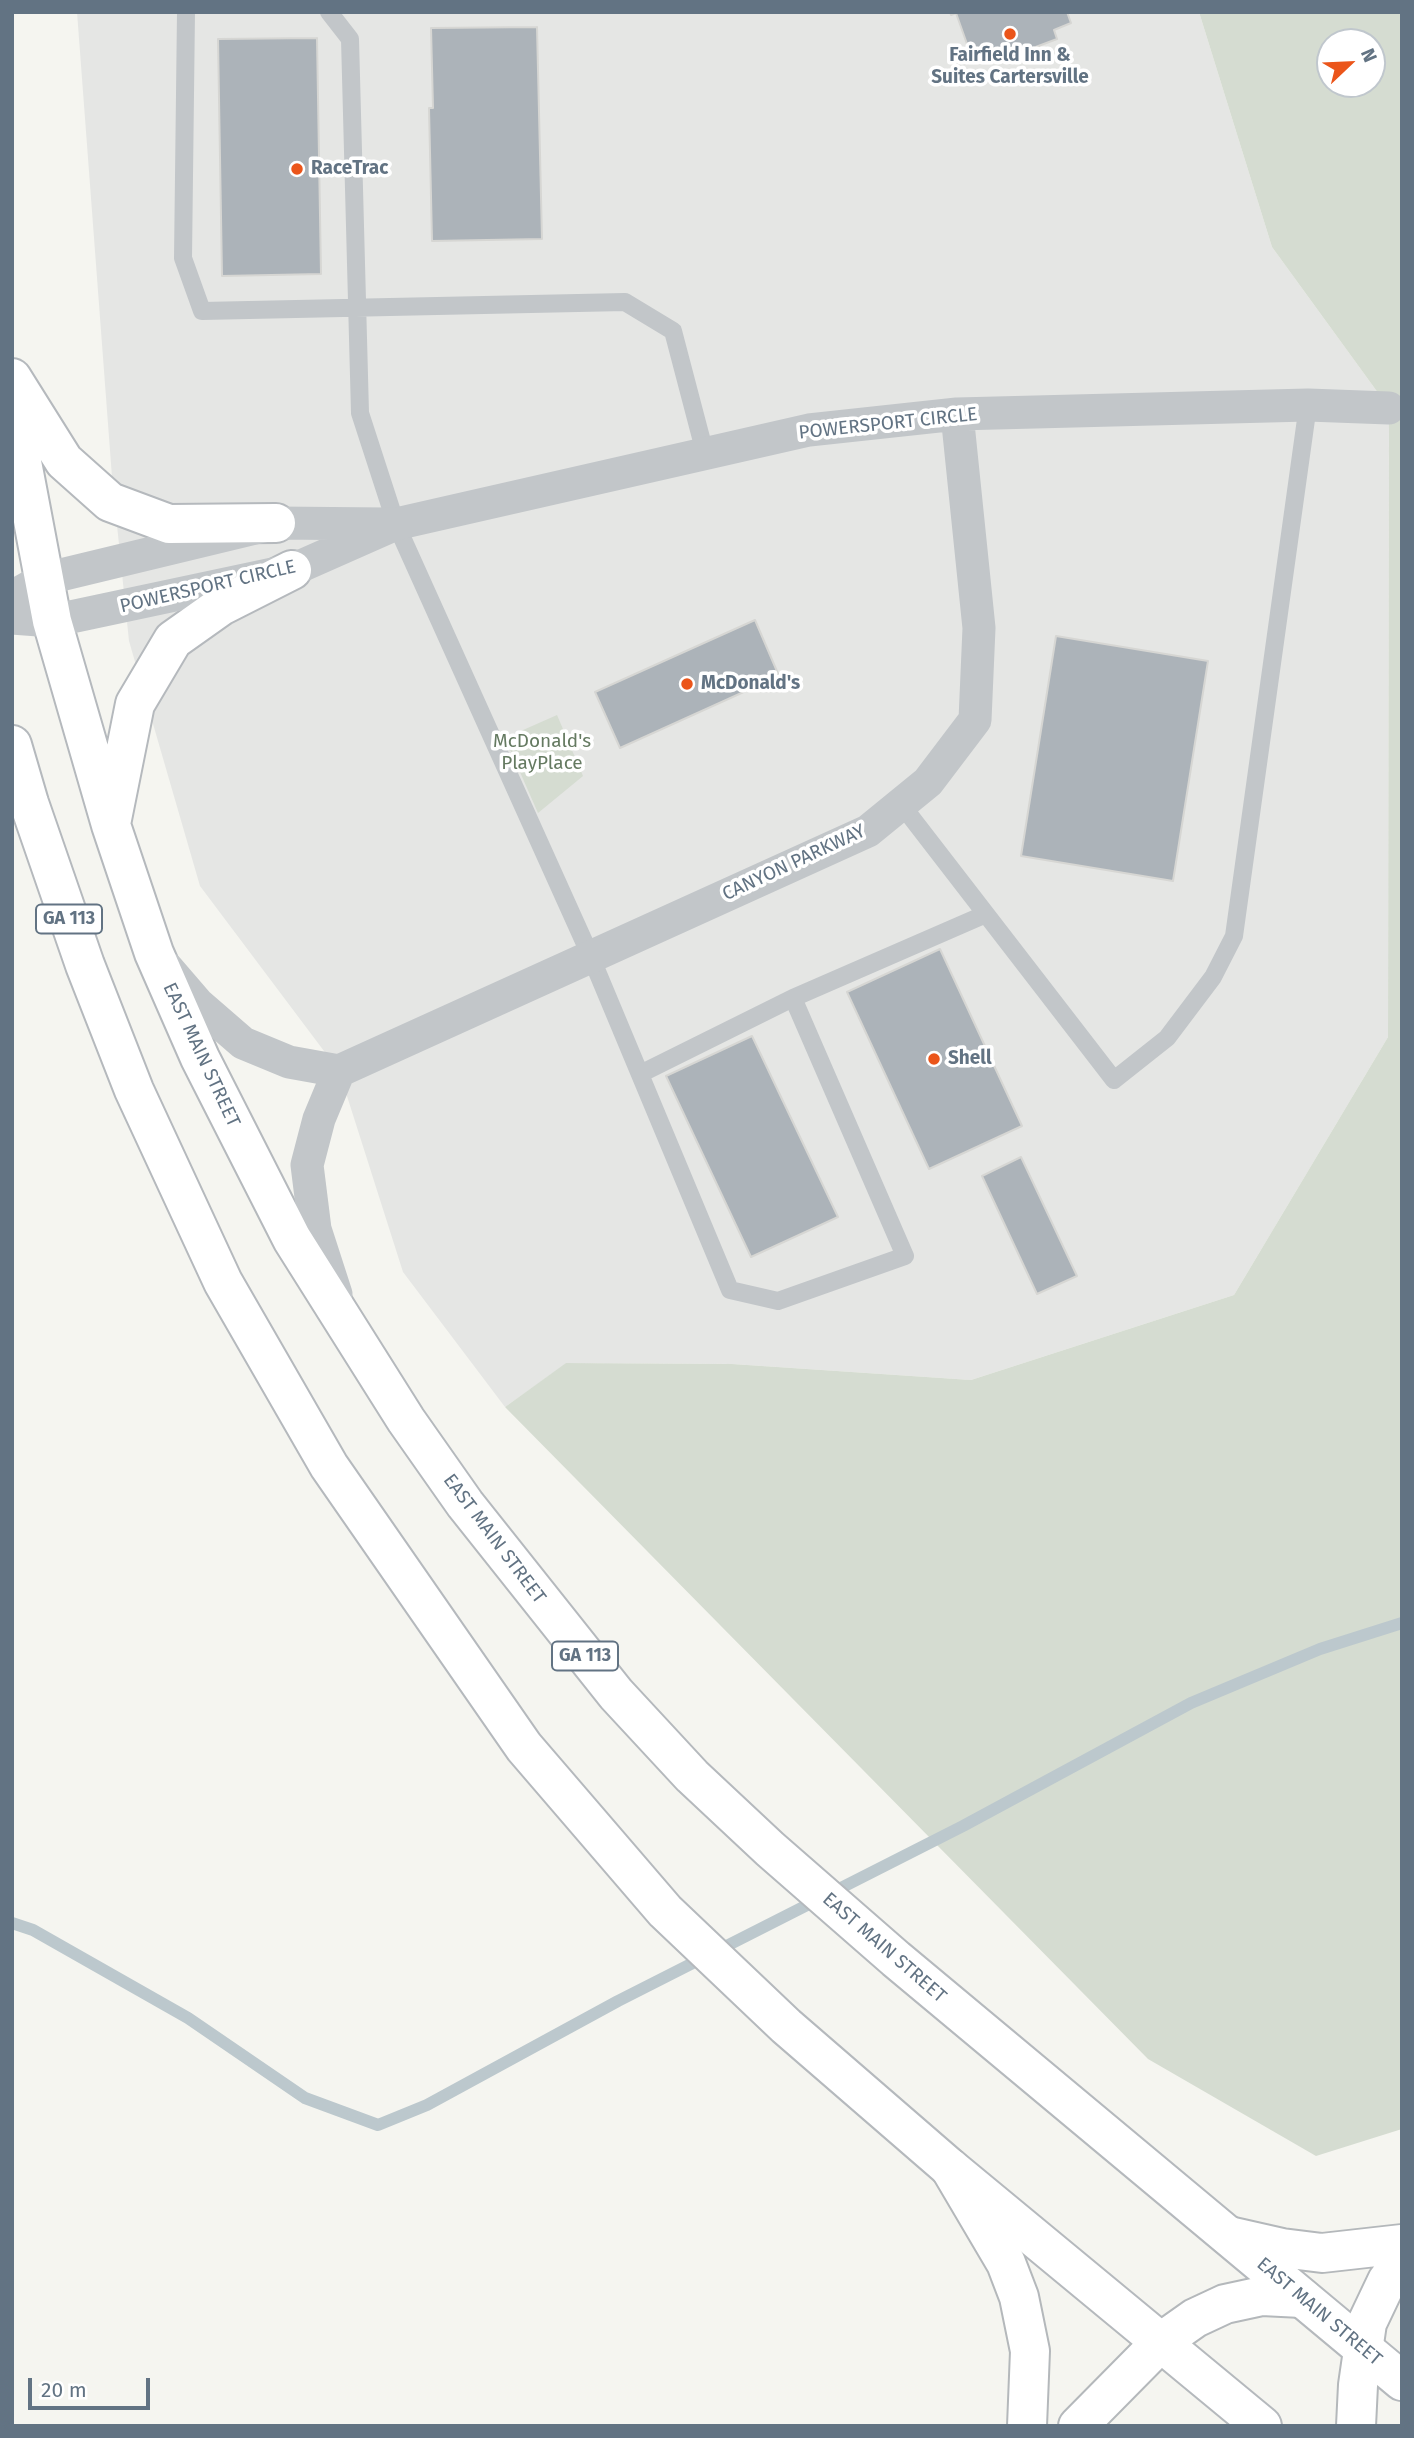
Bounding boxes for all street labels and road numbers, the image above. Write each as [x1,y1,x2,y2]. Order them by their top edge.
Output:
street label: POWERSPORT CIRCLE [797,403,979,445]
street label: POWERSPORT CIRCLE [118,556,298,618]
street label: CANYON PARKWAY [719,820,869,906]
road number: GA 113 [36,904,102,934]
street label: EAST MAIN STREET [158,979,244,1131]
street label: EAST MAIN STREET [438,1470,550,1608]
road number: GA 113 [552,1642,618,1671]
street label: EAST MAIN STREET [817,1888,951,2008]
street label: EAST MAIN STREET [1252,2253,1386,2371]

